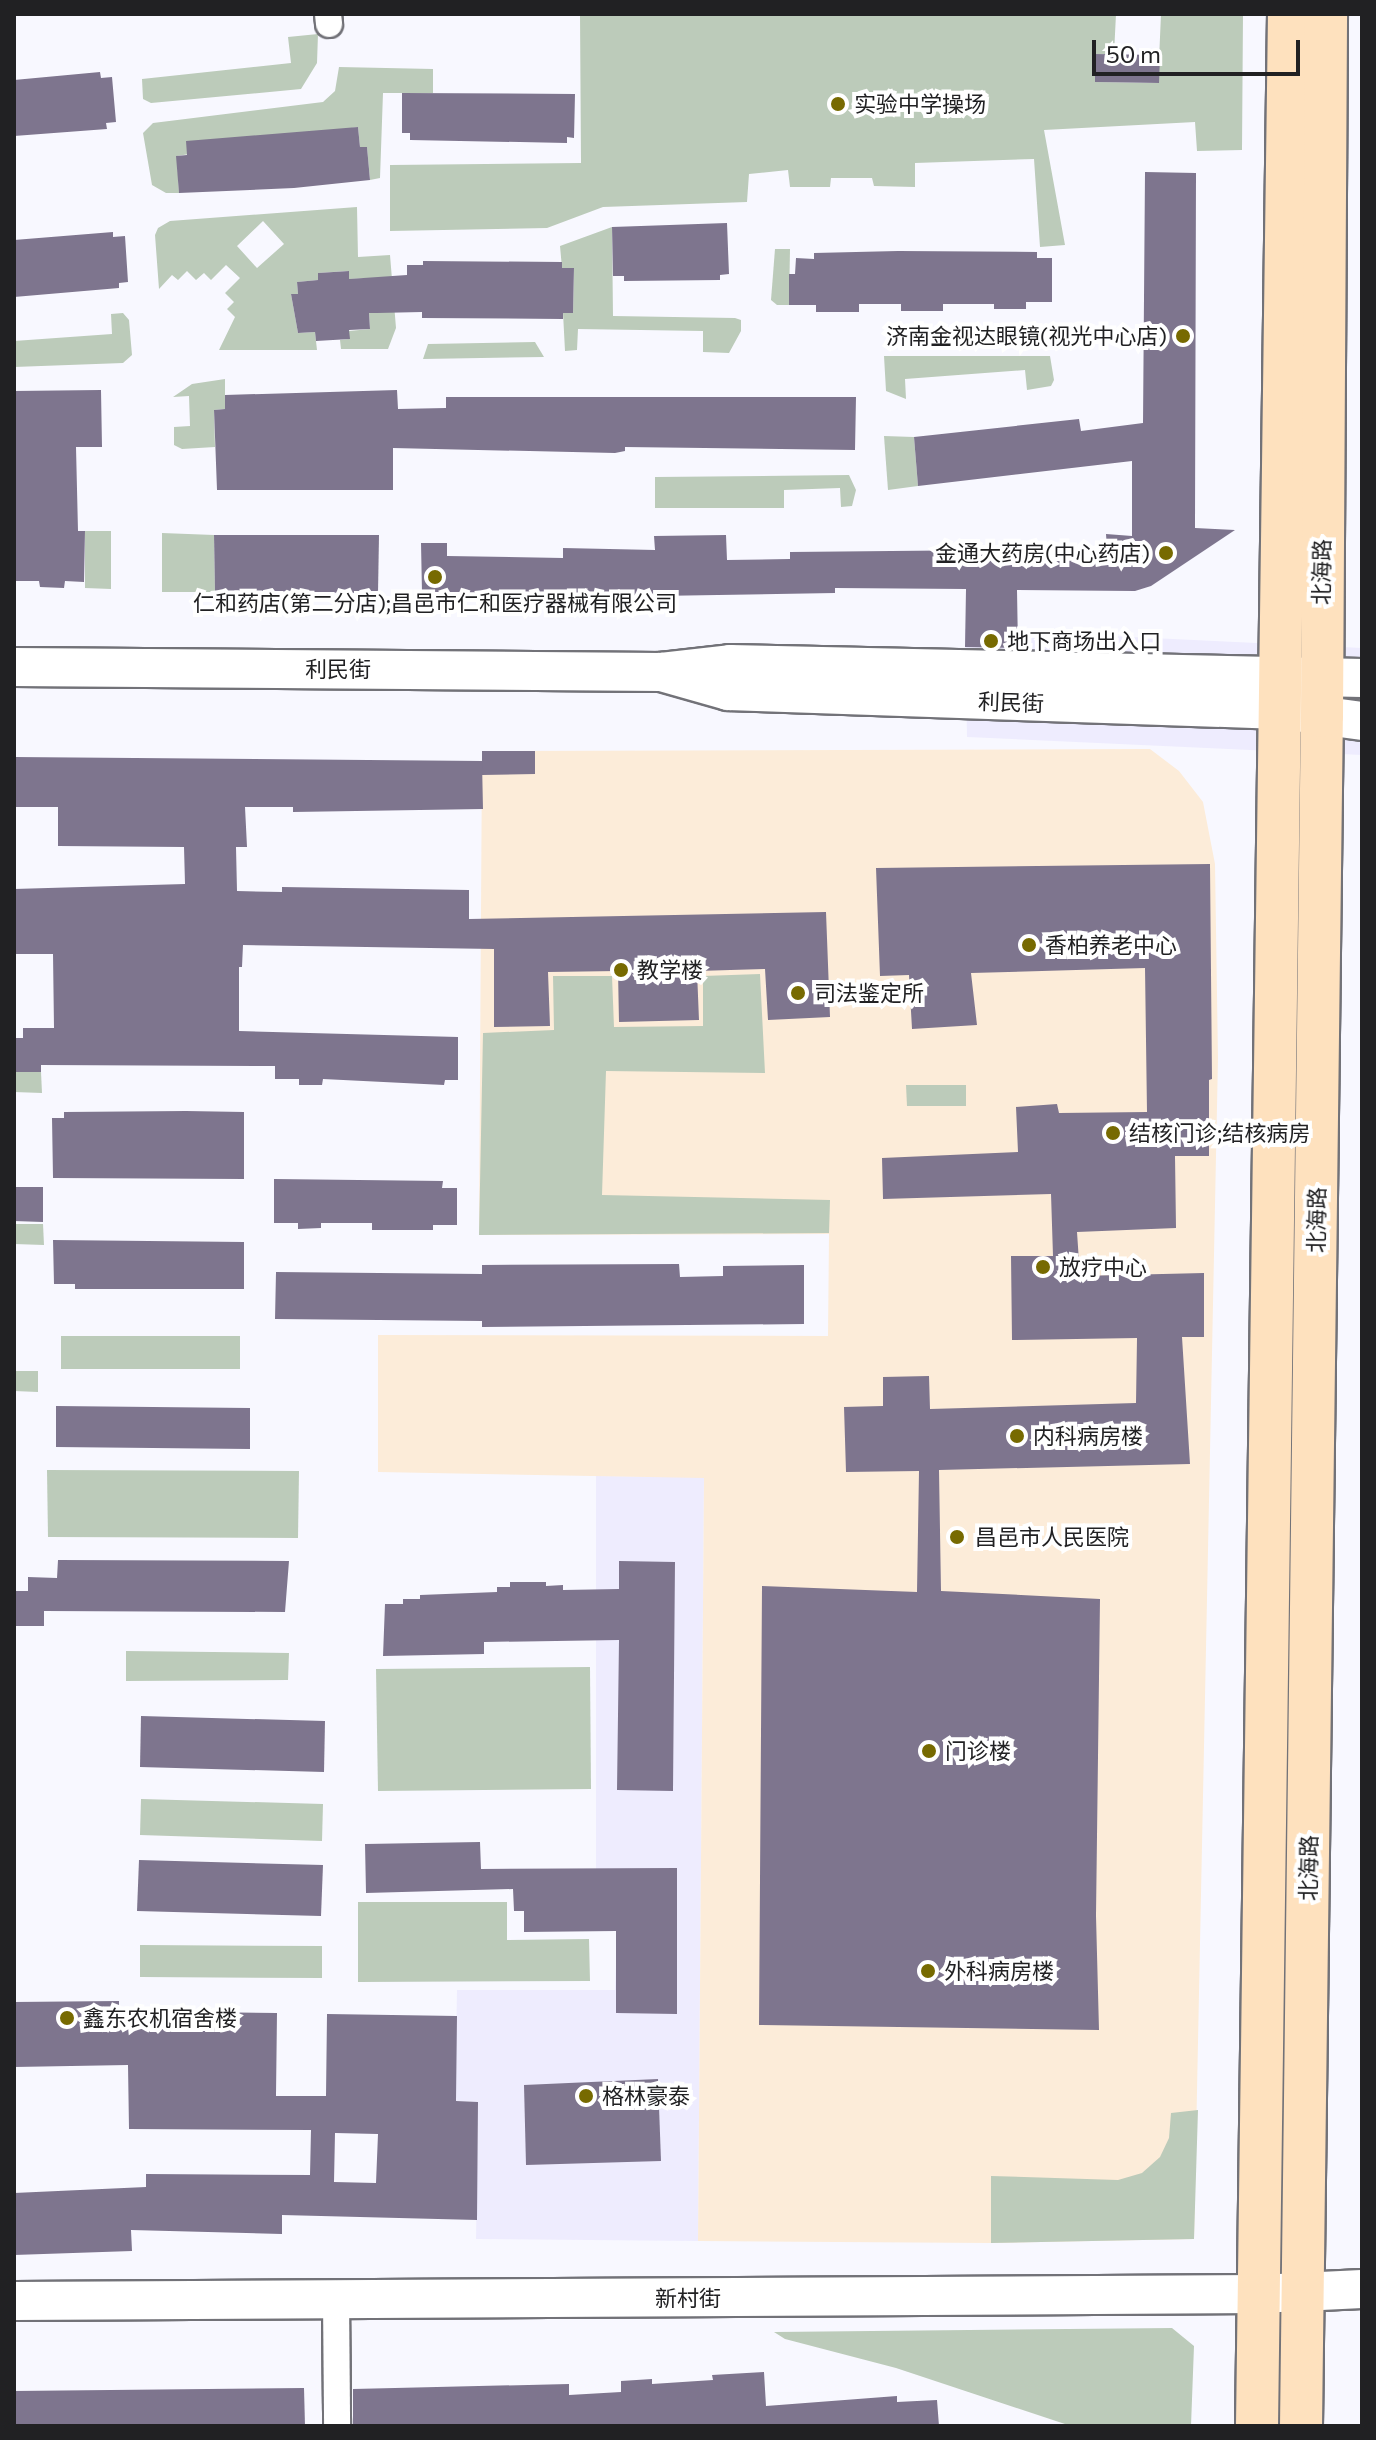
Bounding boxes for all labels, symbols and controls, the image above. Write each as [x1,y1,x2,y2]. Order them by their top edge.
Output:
scale bar [1096,24,1304,74]
text: 50 m [1106,39,1161,68]
place label: 实验中学操场 [854,91,986,117]
marker: 实验中学操场 [829,95,847,113]
place label: 济南金视达眼镜(视光中心店) [886,323,1167,349]
marker: 济南金视达眼镜(视光中心店) [1174,327,1192,345]
street label: 北海路 [1307,539,1335,605]
place label: 金通大药房(中心药店) [935,540,1150,566]
marker: 金通大药房(中心药店) [1157,544,1175,562]
marker: 仁和药店(第二分店);昌邑市仁和医疗器械有限公司 [426,568,444,586]
place label: 仁和药店(第二分店);昌邑市仁和医疗器械有限公司 [193,590,677,616]
place label: 地下商场出入口 [1007,628,1161,654]
marker: 地下商场出入口 [982,632,1000,650]
street label: 利民街 [305,656,371,682]
street label: 利民街 [978,688,1044,716]
place label: 香柏养老中心 [1045,932,1177,958]
marker: 香柏养老中心 [1020,936,1038,954]
place label: 教学楼 [637,957,703,983]
marker: 教学楼 [612,961,630,979]
place label: 司法鉴定所 [814,980,924,1006]
marker: 司法鉴定所 [789,984,807,1002]
place label: 结核门诊;结核病房 [1129,1120,1310,1146]
marker: 结核门诊;结核病房 [1104,1124,1122,1142]
street label: 北海路 [1302,1187,1330,1253]
place label: 放疗中心 [1059,1254,1147,1280]
marker: 放疗中心 [1034,1258,1052,1276]
place label: 内科病房楼 [1033,1423,1143,1449]
marker: 内科病房楼 [1008,1427,1026,1445]
place label: 昌邑市人民医院 [975,1524,1129,1550]
marker: 昌邑市人民医院 [946,1526,968,1548]
place label: 门诊楼 [945,1738,1011,1764]
marker: 门诊楼 [920,1742,938,1760]
street label: 北海路 [1294,1835,1322,1901]
place label: 外科病房楼 [944,1958,1054,1984]
marker: 外科病房楼 [919,1962,937,1980]
place label: 鑫东农机宿舍楼 [83,2005,237,2031]
marker: 鑫东农机宿舍楼 [58,2009,76,2027]
place label: 格林豪泰 [602,2083,690,2109]
marker: 格林豪泰 [577,2087,595,2105]
street label: 新村街 [655,2285,721,2311]

